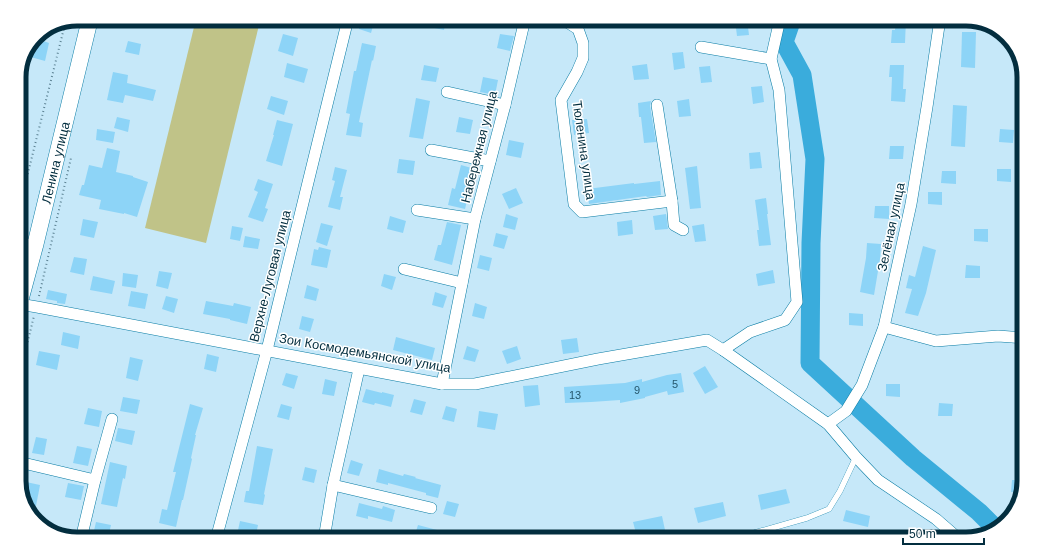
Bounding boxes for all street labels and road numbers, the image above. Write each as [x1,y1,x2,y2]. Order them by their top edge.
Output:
street label: Набережная улица [458,89,500,205]
street label: Тюленина улица [570,100,598,201]
street label: Ленина улица [38,119,73,205]
street label: Зелёная улица [874,181,908,273]
street label: Верхне-Луговая улица [246,208,294,344]
street label: Зои Космодемьянской улица [278,331,453,376]

